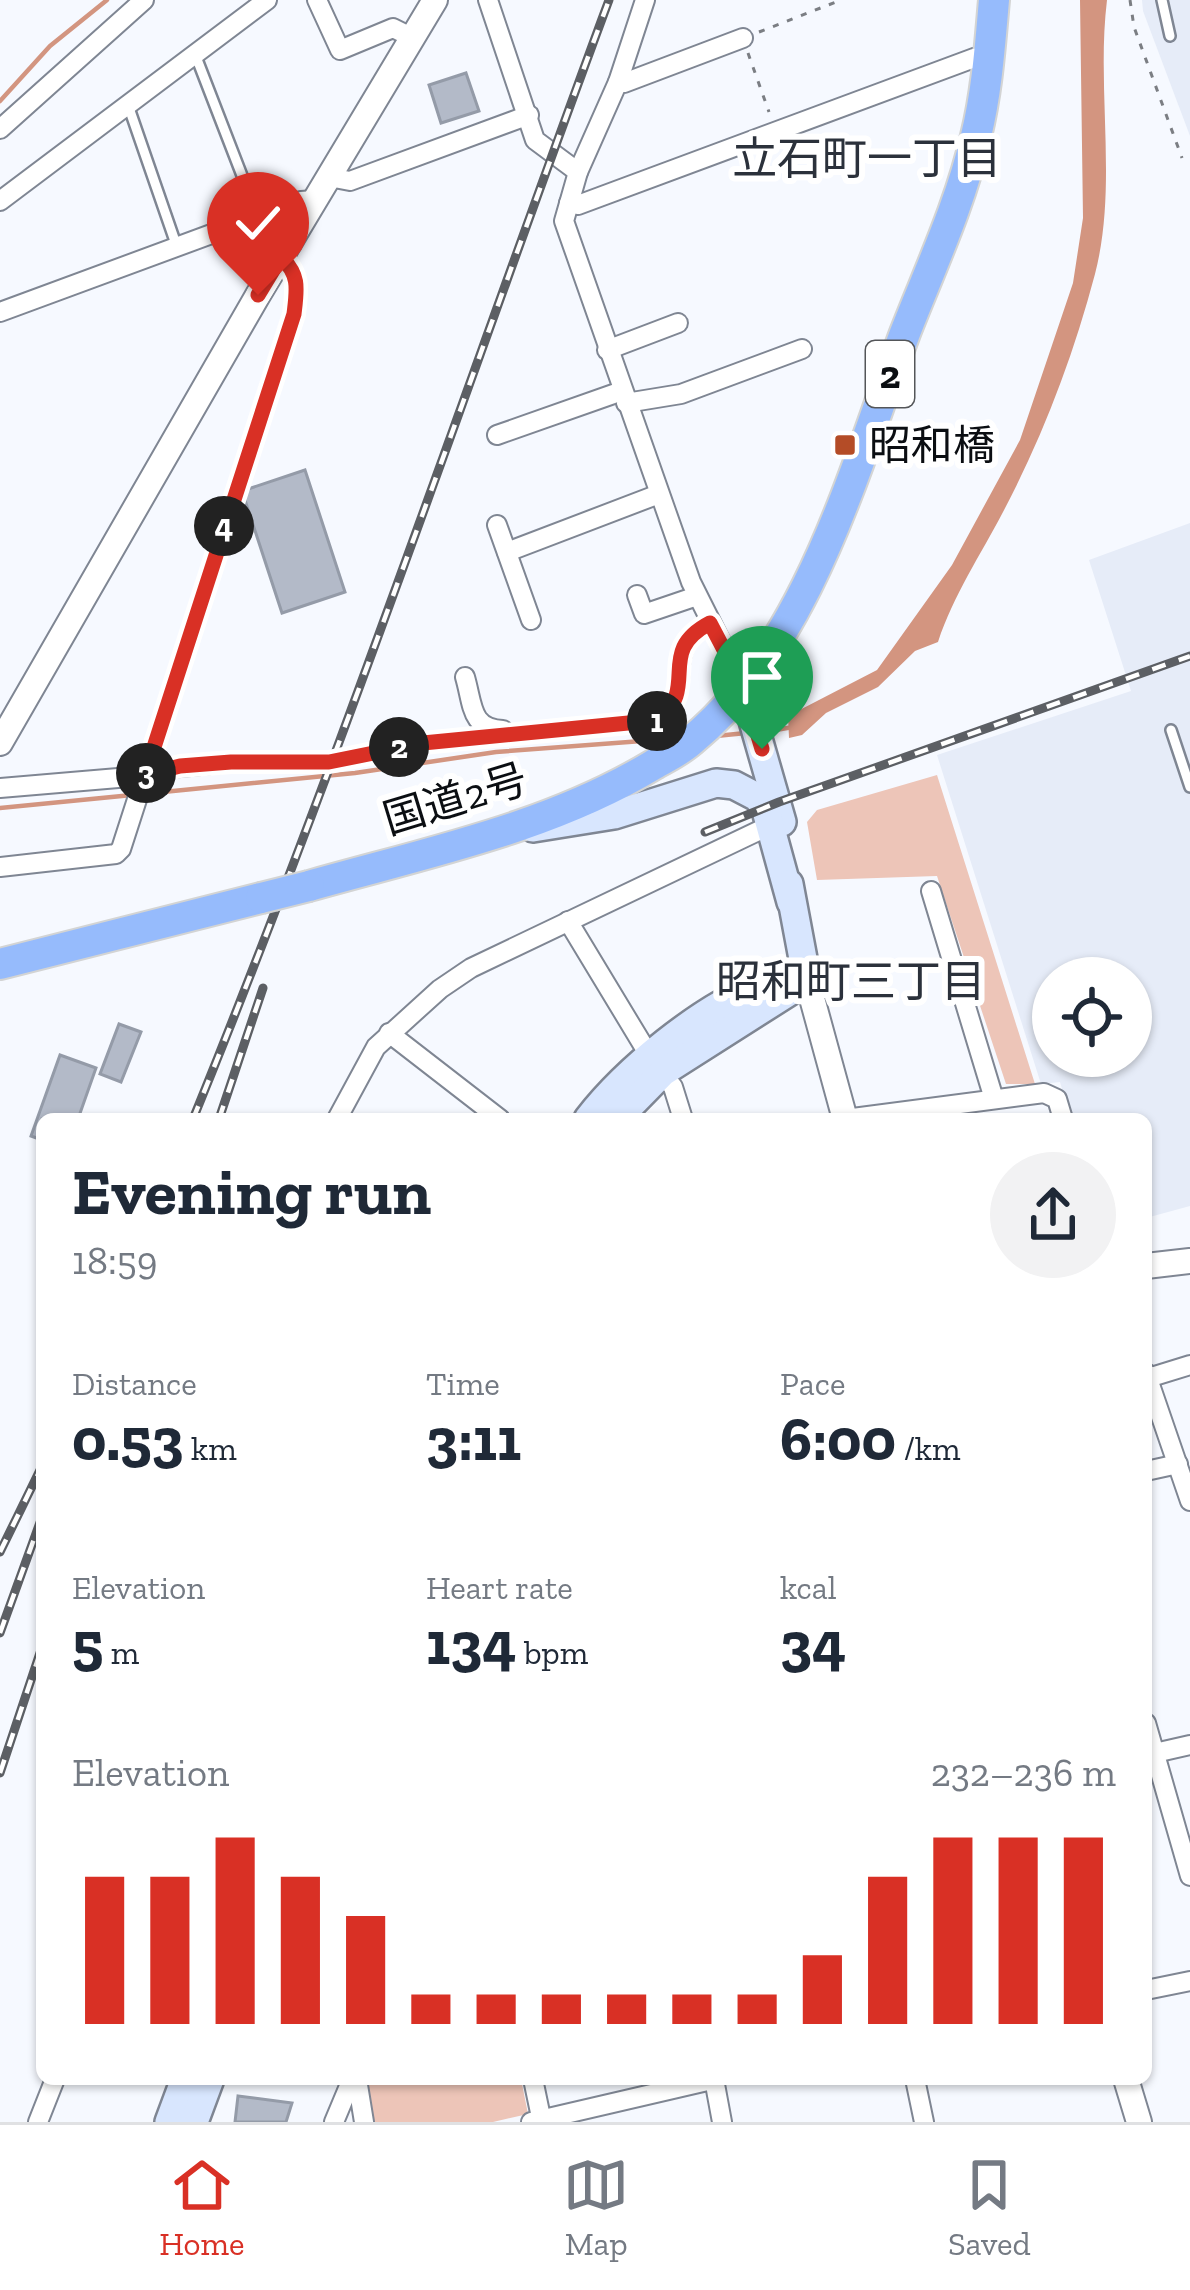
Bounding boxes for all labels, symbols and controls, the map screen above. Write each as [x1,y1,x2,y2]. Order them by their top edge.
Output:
district label: 立石町一丁目 [732,132,1002,186]
pin [207,172,309,295]
icon: check [225,190,291,256]
road number: 2 [866,341,914,407]
place label: 昭和橋 [869,420,995,471]
marker: 昭和橋 [832,432,858,458]
pin: 4 [194,496,254,556]
text: 4 [215,506,233,545]
pin [711,626,813,749]
icon: arrive [729,644,795,710]
pin: 1 [627,691,687,751]
text: 1 [650,701,664,740]
pin: 2 [369,717,429,777]
text: 2 [390,727,408,766]
pin: 3 [116,743,176,803]
text: 3 [137,753,155,792]
street label: 国道2号 [377,753,533,845]
district label: 昭和町三丁目 [716,955,986,1009]
map controls [1032,957,1152,1077]
button: locate [1032,957,1152,1077]
text: Evening run [72,1152,431,1231]
button: share [990,1152,1116,1278]
text: 18:59 [72,1237,157,1284]
text: Distance [72,1364,197,1403]
text: Time [426,1364,500,1403]
text: Pace [780,1364,845,1403]
text: 0.53 [72,1403,184,1475]
text: 3:11 [426,1403,521,1475]
text: 6:00 [780,1403,896,1475]
text: km [184,1429,237,1468]
text: /km [896,1429,961,1468]
text: Elevation [72,1568,205,1607]
text: Heart rate [426,1568,573,1607]
text: kcal [780,1568,837,1607]
text: 5 [72,1607,103,1679]
text: 134 [426,1607,516,1679]
text: 34 [780,1607,846,1679]
text: m [103,1633,139,1672]
text: bpm [516,1633,588,1672]
text: Elevation [72,1749,229,1796]
text: 232–236 m [931,1749,1116,1796]
tab: Home [159,2152,244,2263]
tab: Map [563,2152,629,2263]
tab: Saved [948,2152,1031,2263]

